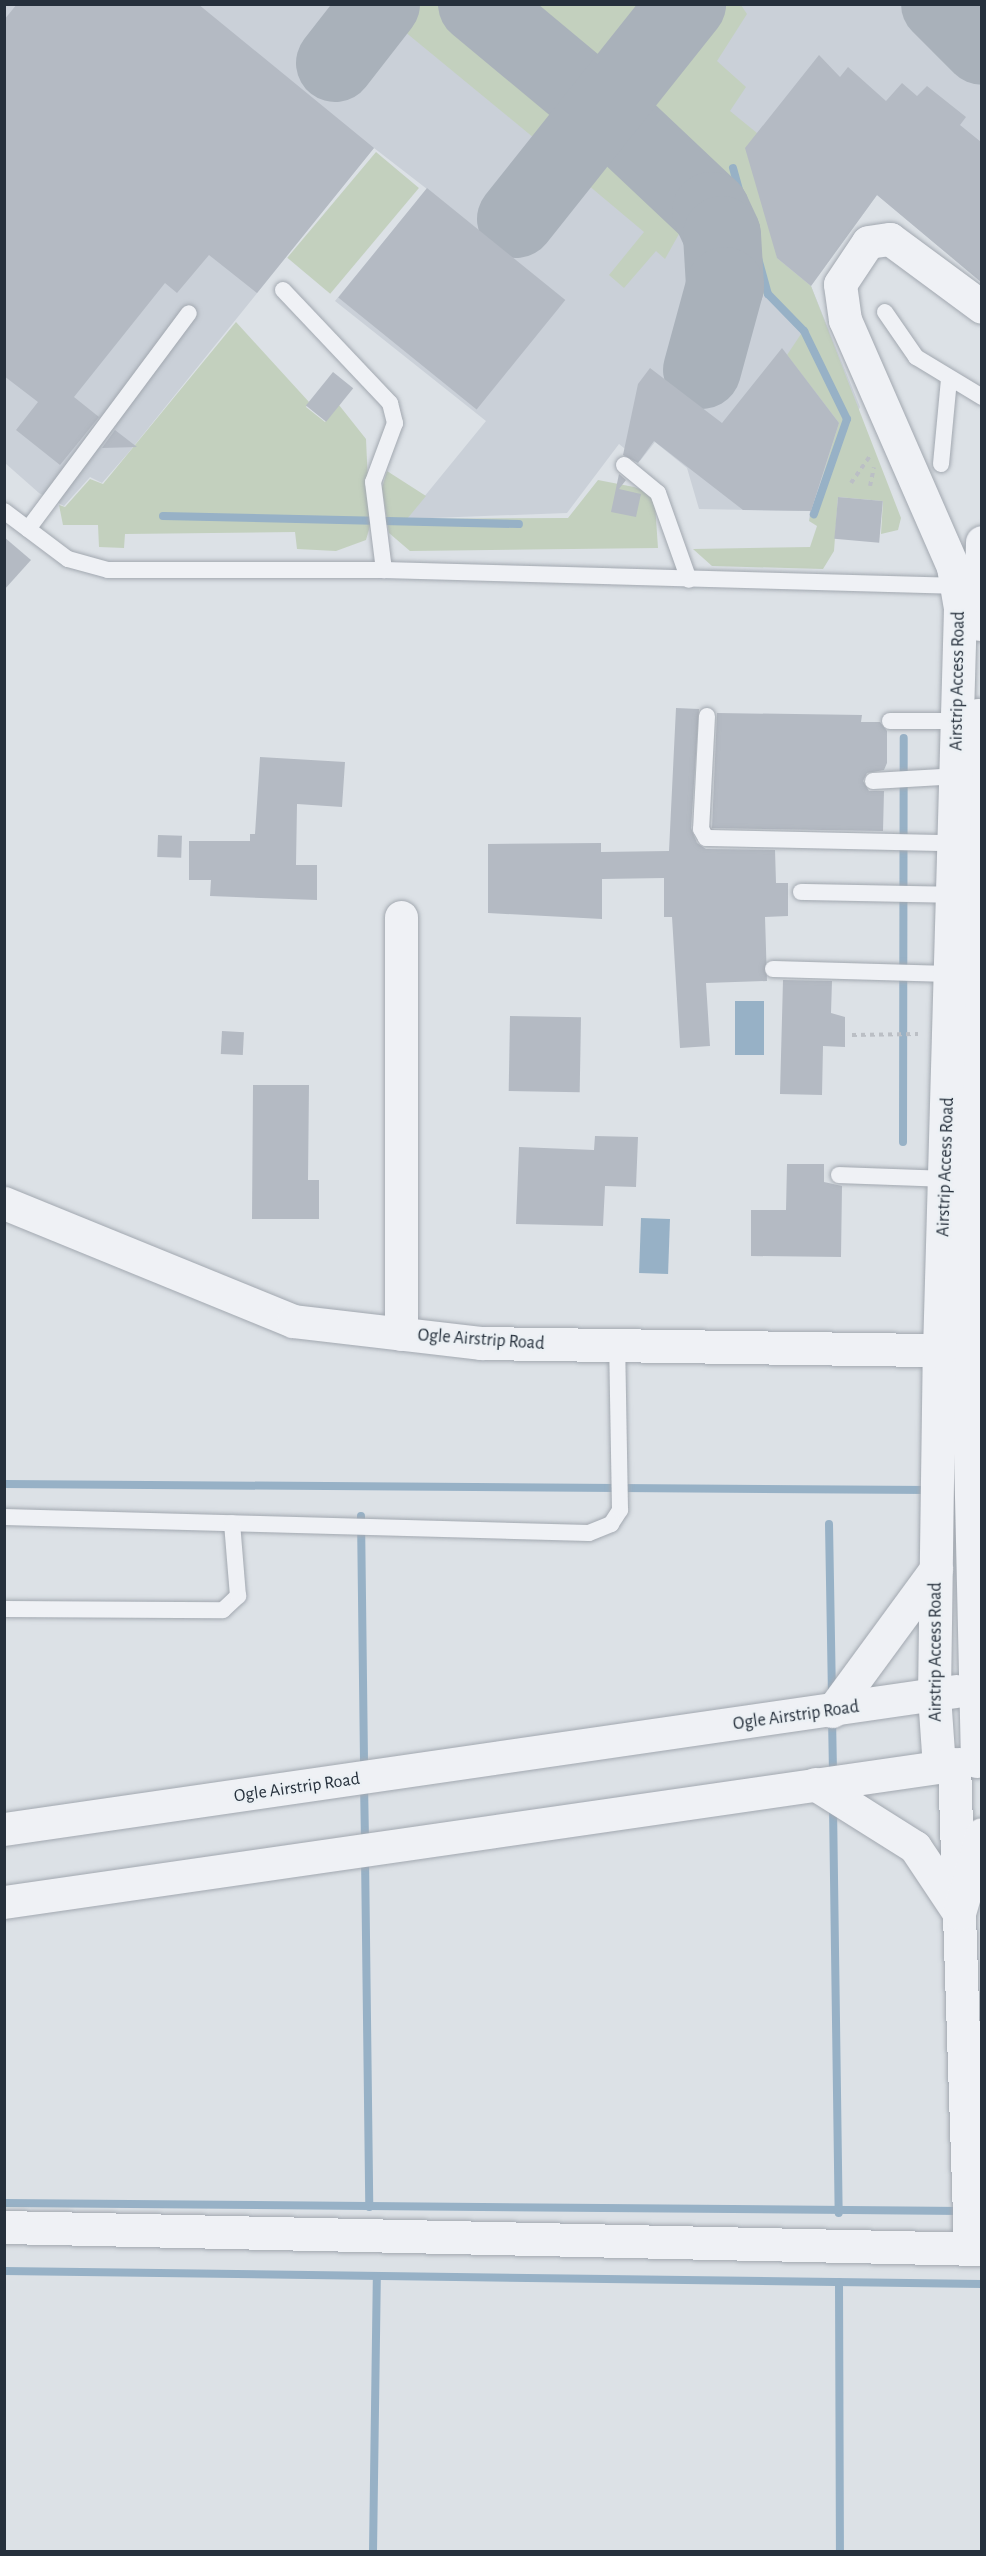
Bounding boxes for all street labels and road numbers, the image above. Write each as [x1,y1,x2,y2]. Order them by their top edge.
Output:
street label: Airstrip Access Road [946,611,970,751]
street label: Airstrip Access Road [933,1097,959,1237]
street label: Ogle Airstrip Road [417,1325,545,1355]
street label: Airstrip Access Road [925,1582,947,1722]
street label: Ogle Airstrip Road [732,1696,860,1736]
street label: Ogle Airstrip Road [233,1768,361,1808]

